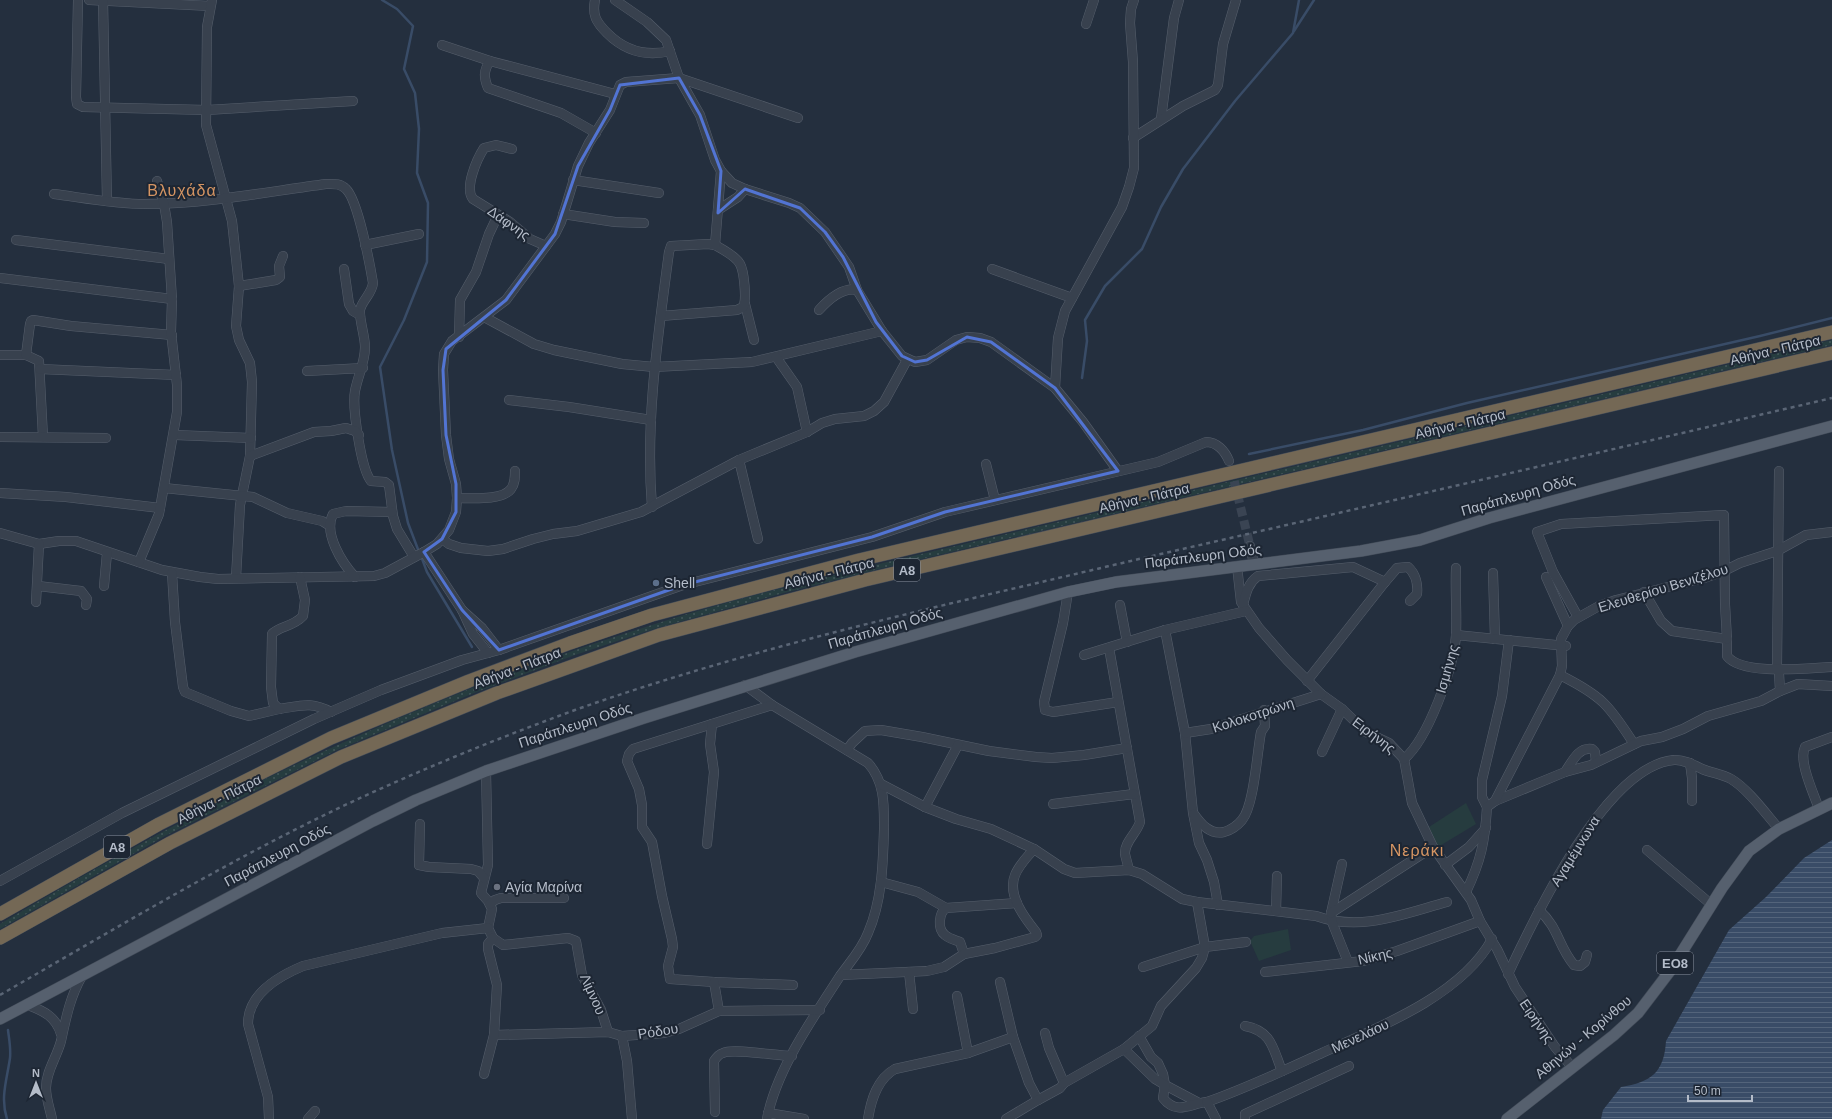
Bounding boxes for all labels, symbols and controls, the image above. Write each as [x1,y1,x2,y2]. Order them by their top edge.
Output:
district label: Βλυχάδα [147,182,217,199]
street label: Δάφνης [485,203,533,243]
street label: Αθήνα - Πάτρα [1728,332,1822,368]
street label: Αθήνα - Πάτρα [1413,406,1507,442]
street label: Παράπλευρη Οδός [1459,471,1577,519]
street label: Αθήνα - Πάτρα [1097,480,1191,516]
street label: Παράπλευρη Οδός [1144,541,1263,571]
street label: Αθήνα - Πάτρα [782,554,876,592]
road number: Α8 [894,559,920,581]
street label: Ελευθερίου Βενιζέλου [1596,561,1730,615]
place label: Shell [664,575,695,591]
marker: Shell [651,578,661,588]
street label: Παράπλευρη Οδός [826,604,944,652]
street label: Ισμήνης [1432,643,1462,695]
street label: Αθήνα - Πάτρα [471,644,563,692]
street label: Κολοκοτρώνη [1210,694,1296,736]
street label: Παράπλευρη Οδός [517,699,634,751]
street label: Ειρήνης [1349,714,1399,757]
street label: Αθήνα - Πάτρα [174,771,264,827]
street label: Αγαμέμνωνα [1547,813,1603,889]
street label: Παράπλευρη Οδός [221,820,333,890]
road number: Α8 [104,836,130,858]
district label: Νεράκι [1390,842,1444,859]
place label: Αγία Μαρίνα [505,879,582,895]
marker: Αγία Μαρίνα [492,882,502,892]
street label: Νίκης [1356,944,1394,968]
road number: ΕΟ8 [1657,952,1693,974]
street label: Λίμνου [577,971,609,1017]
street label: Αθηνών - Κορίνθου [1532,992,1634,1082]
street label: Ειρήνης [1516,996,1558,1046]
street label: Μενελάου [1329,1016,1391,1056]
street label: Ρόδου [637,1020,679,1042]
north arrow [16,1063,56,1103]
text: N [32,1067,40,1079]
scale bar [1688,1077,1752,1103]
text: 50 m [1694,1084,1721,1098]

